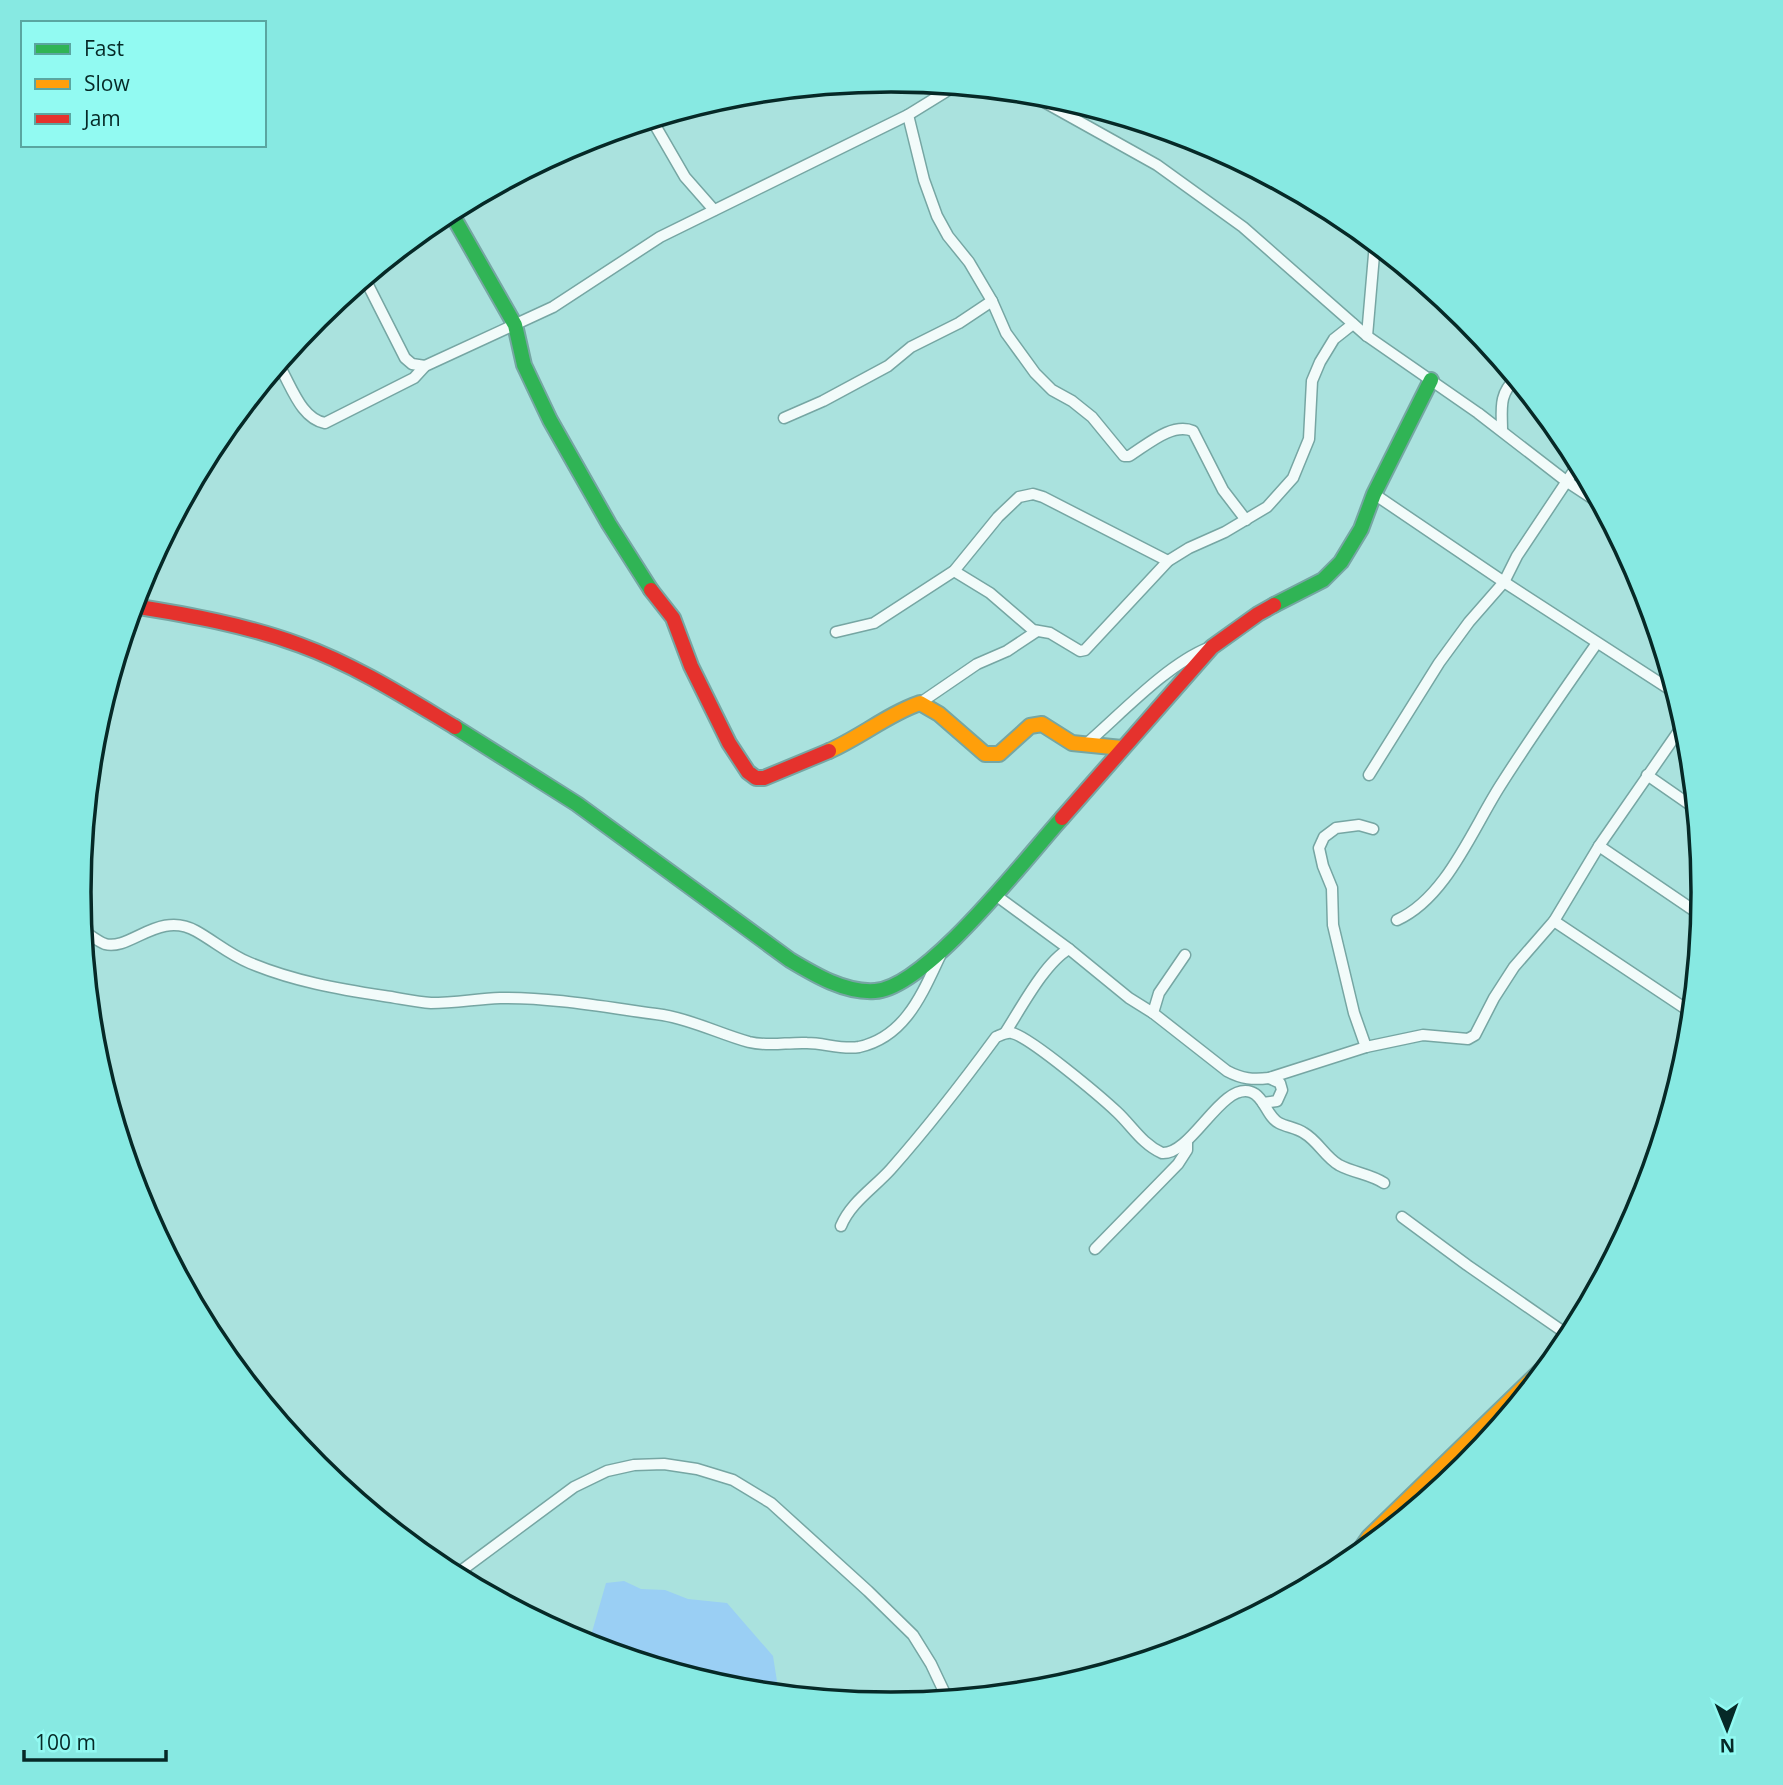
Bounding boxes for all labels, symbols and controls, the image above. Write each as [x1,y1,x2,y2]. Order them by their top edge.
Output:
legend [21,21,266,147]
text: Fast [84,34,124,62]
text: Slow [84,69,130,97]
text: Jam [82,104,121,132]
north arrow [1692,1694,1762,1764]
scale bar [24,1718,166,1762]
text: 100 m [35,1728,96,1756]
text: N [1719,1733,1735,1759]

